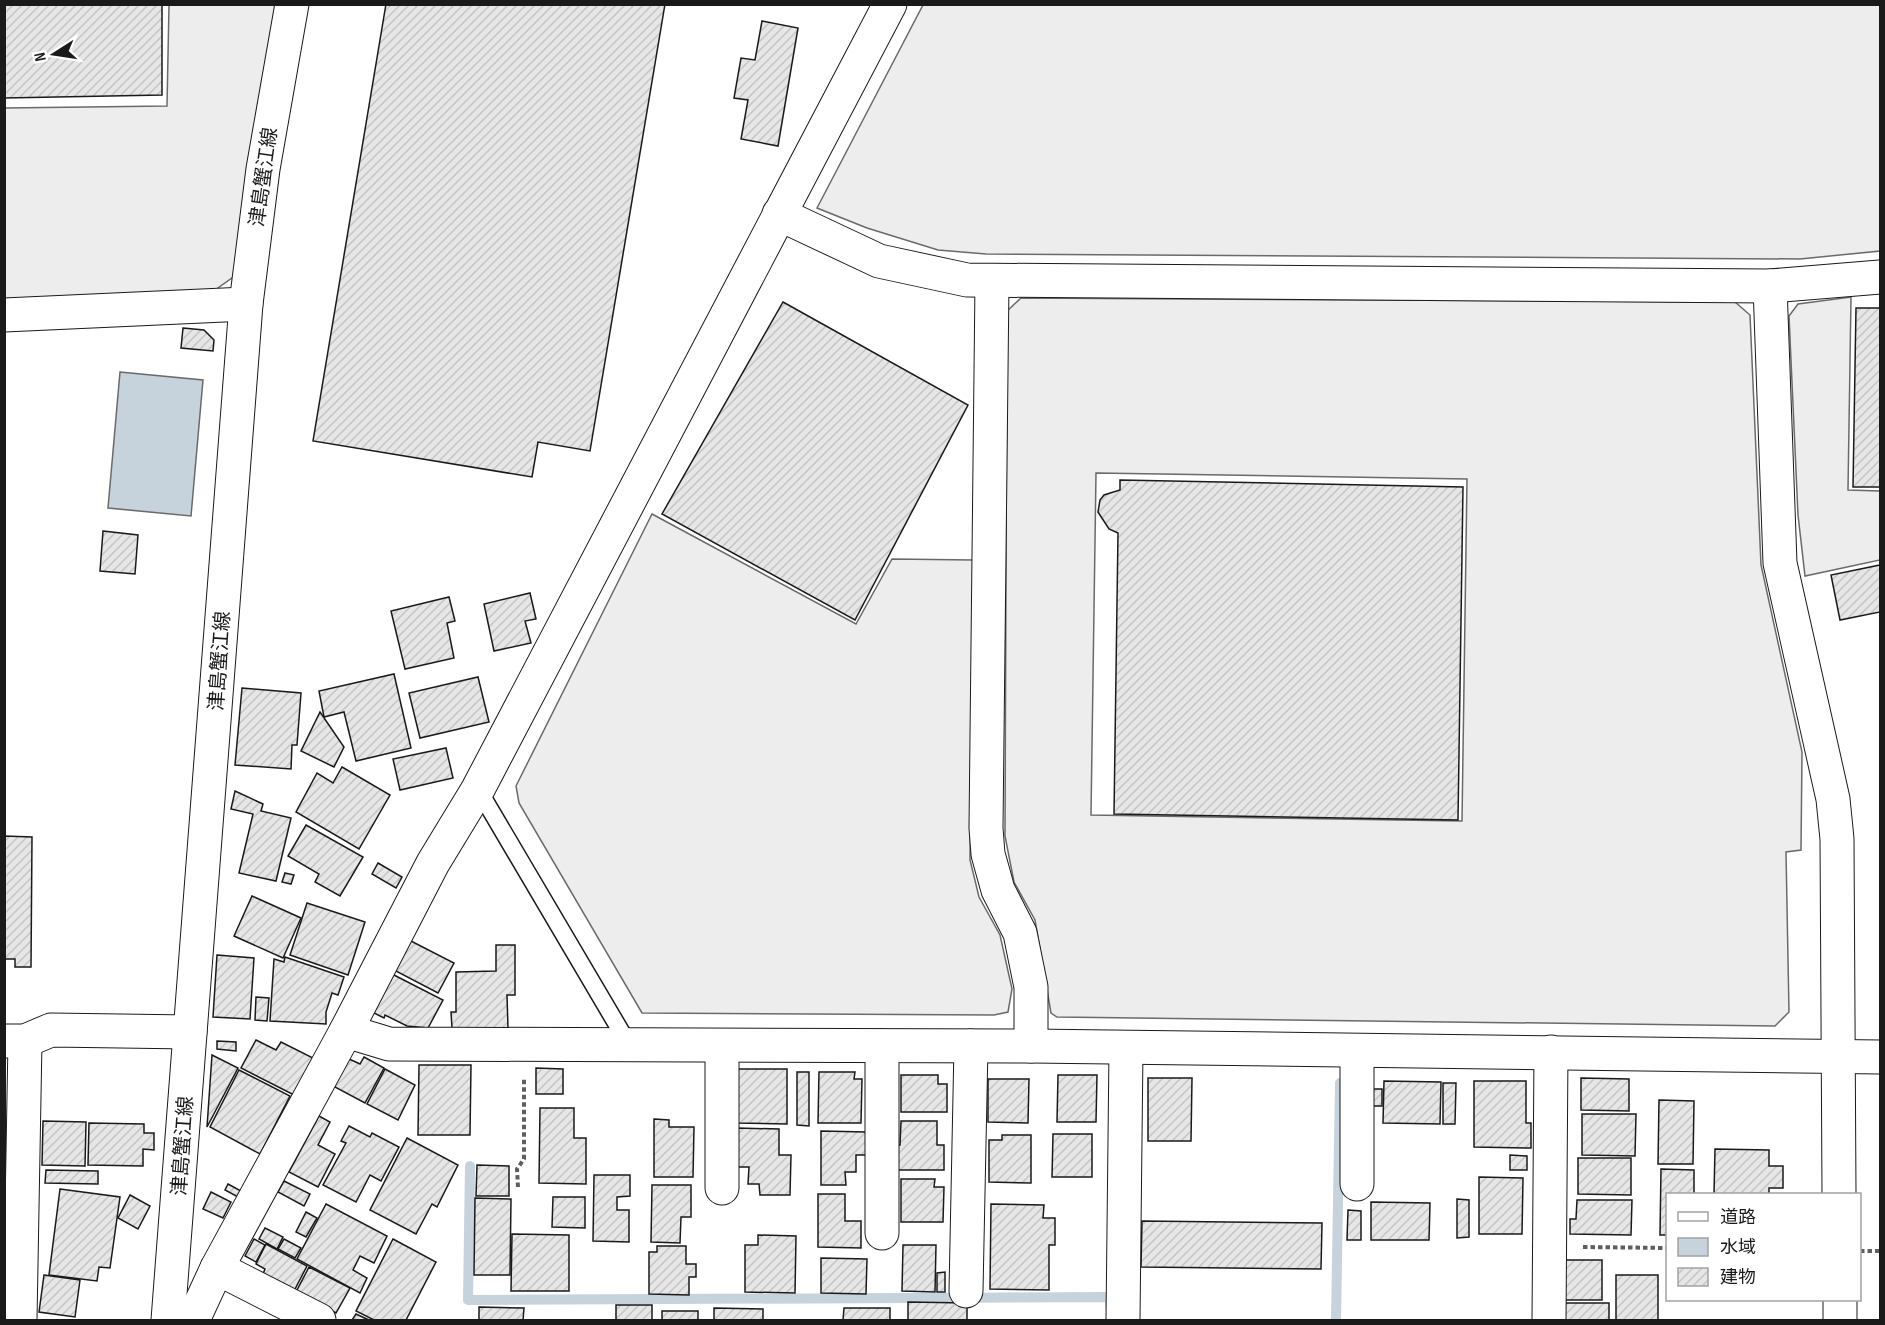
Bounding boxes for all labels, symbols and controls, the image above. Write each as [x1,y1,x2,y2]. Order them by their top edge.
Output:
north arrow [24,24,84,84]
text: N [31,51,51,63]
street label: 津島蟹江線 [245,126,283,228]
street label: 津島蟹江線 [205,610,235,712]
street label: 津島蟹江線 [168,1095,198,1197]
legend [1666,1193,1861,1301]
text: 道路 [1720,1207,1756,1228]
text: 水域 [1720,1237,1756,1258]
text: 建物 [1720,1267,1756,1288]

